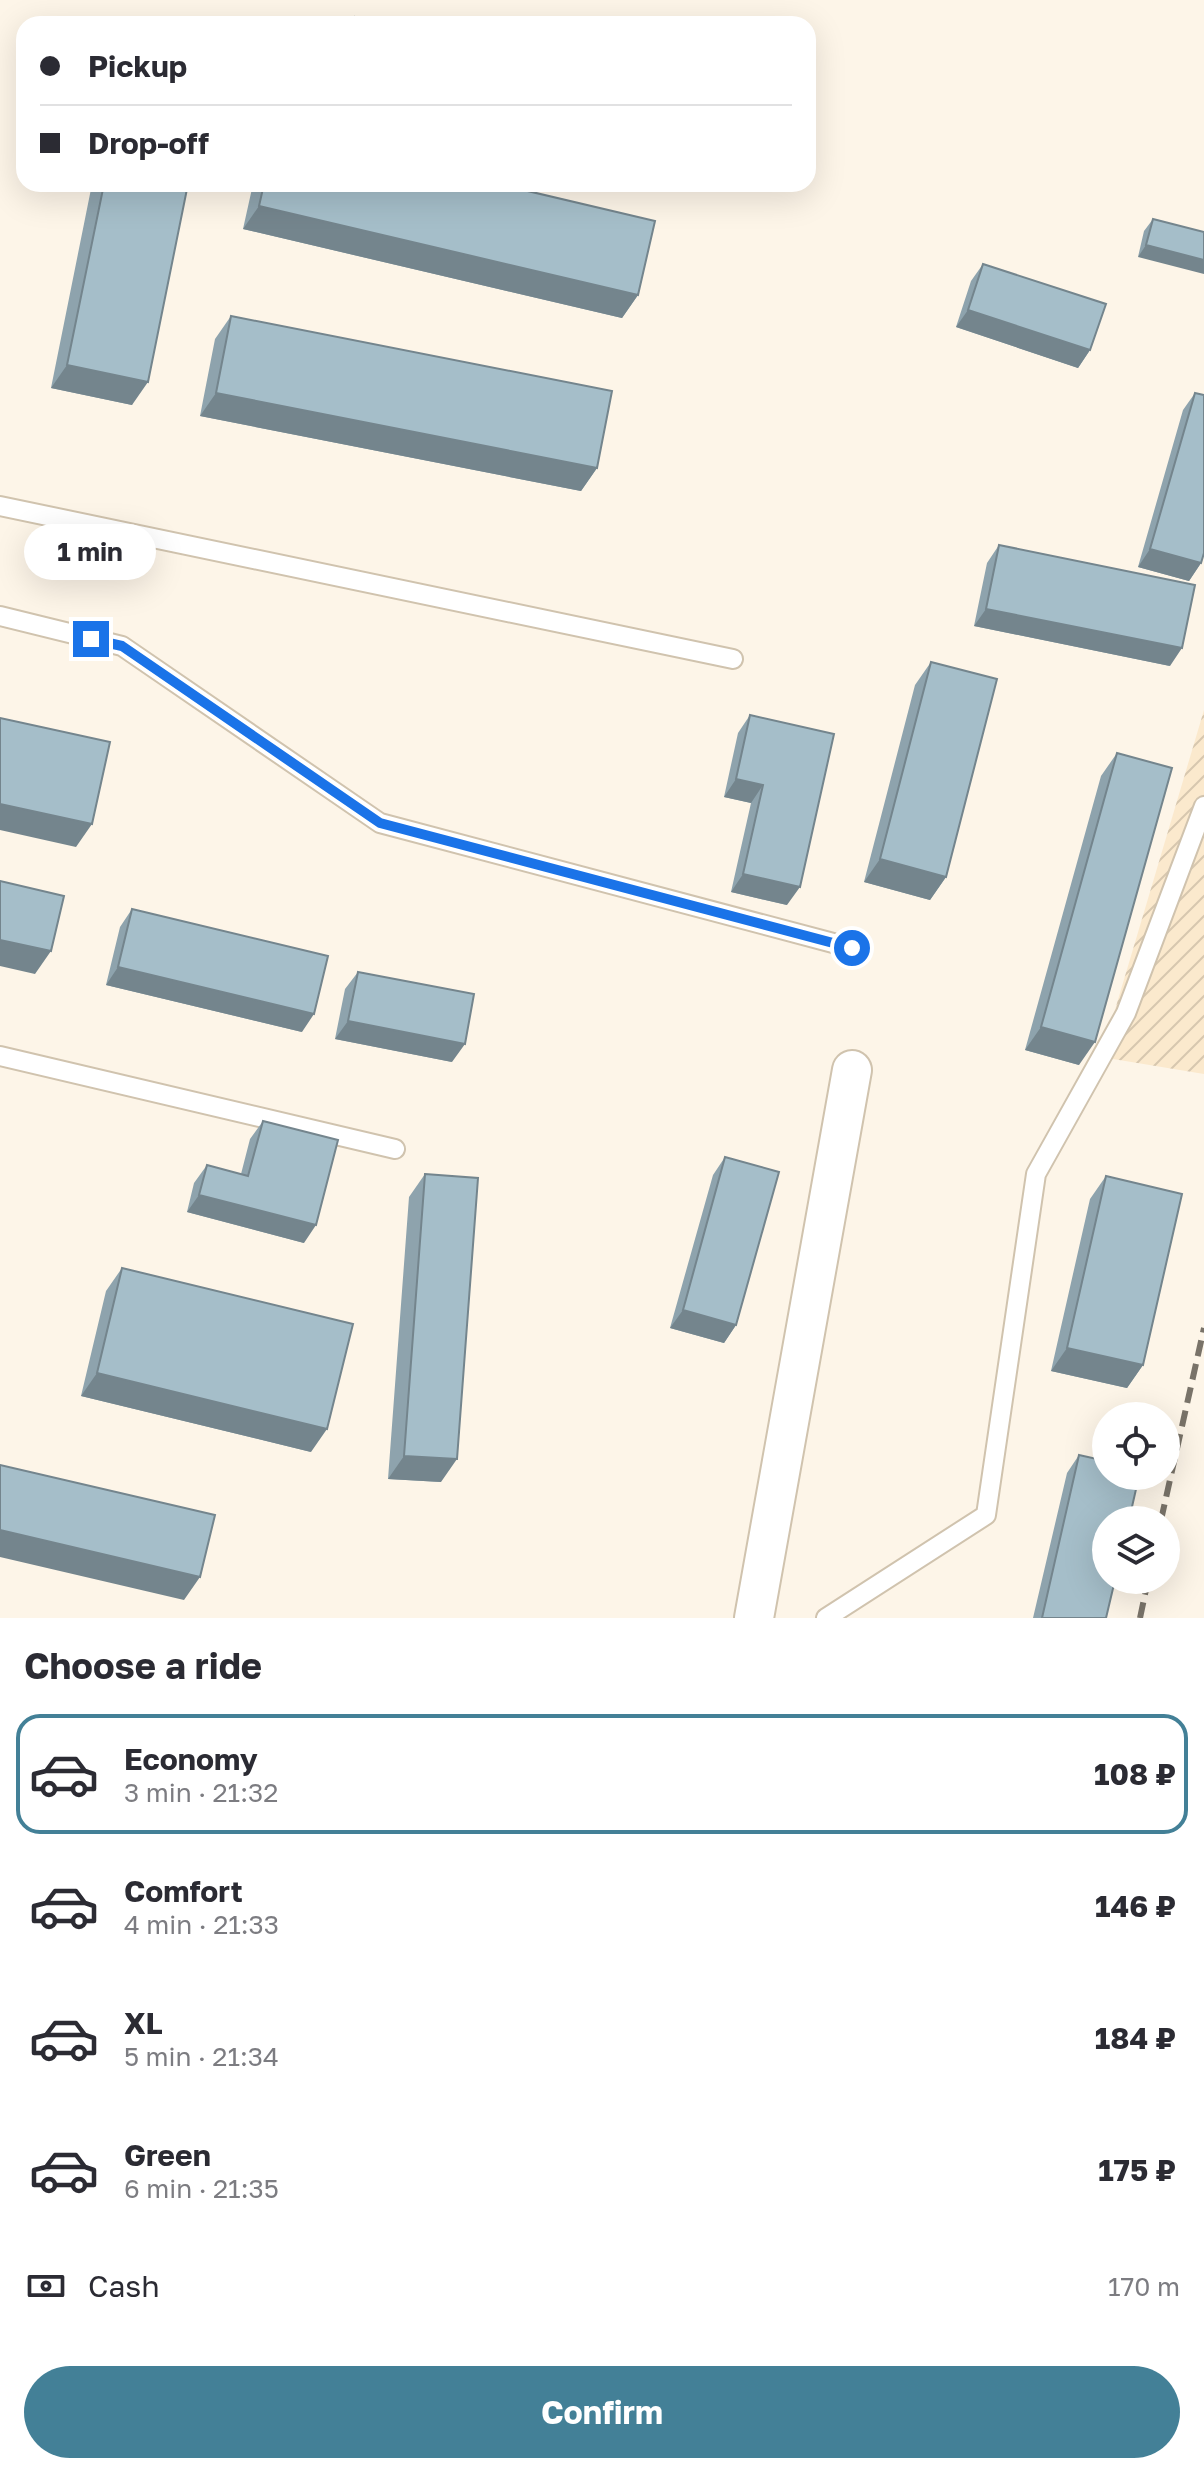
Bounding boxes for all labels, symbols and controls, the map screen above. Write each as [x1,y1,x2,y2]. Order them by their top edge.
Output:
text: Pickup [88,48,187,84]
text: Drop-off [88,125,209,161]
callout: 1 min [25,523,157,579]
text: 1 min [57,536,123,567]
route end [73,621,109,657]
route start [834,930,870,966]
map controls [1092,1402,1180,1594]
button: locate [1092,1402,1180,1490]
button: layers [1092,1506,1180,1594]
text: Choose a ride [24,1644,262,1687]
icon: car [28,1738,100,1810]
text: Economy [124,1741,258,1777]
text: 108 ₽ [1094,1756,1176,1792]
text: 3 min · 21:32 [124,1777,278,1808]
icon: car [28,1870,100,1942]
text: Comfort [124,1873,243,1909]
text: 146 ₽ [1095,1888,1176,1924]
text: 4 min · 21:33 [124,1909,279,1940]
icon: car [28,2002,100,2074]
text: XL [124,2005,163,2041]
text: 184 ₽ [1095,2020,1176,2056]
text: 5 min · 21:34 [124,2041,279,2072]
icon: car [28,2134,100,2206]
text: Green [124,2137,211,2173]
text: 175 ₽ [1098,2152,1176,2188]
text: 6 min · 21:35 [124,2173,279,2204]
icon: cash [24,2264,68,2308]
text: Cash [88,2268,160,2304]
text: 170 m [1108,2271,1180,2302]
button: Confirm [24,2366,1180,2458]

